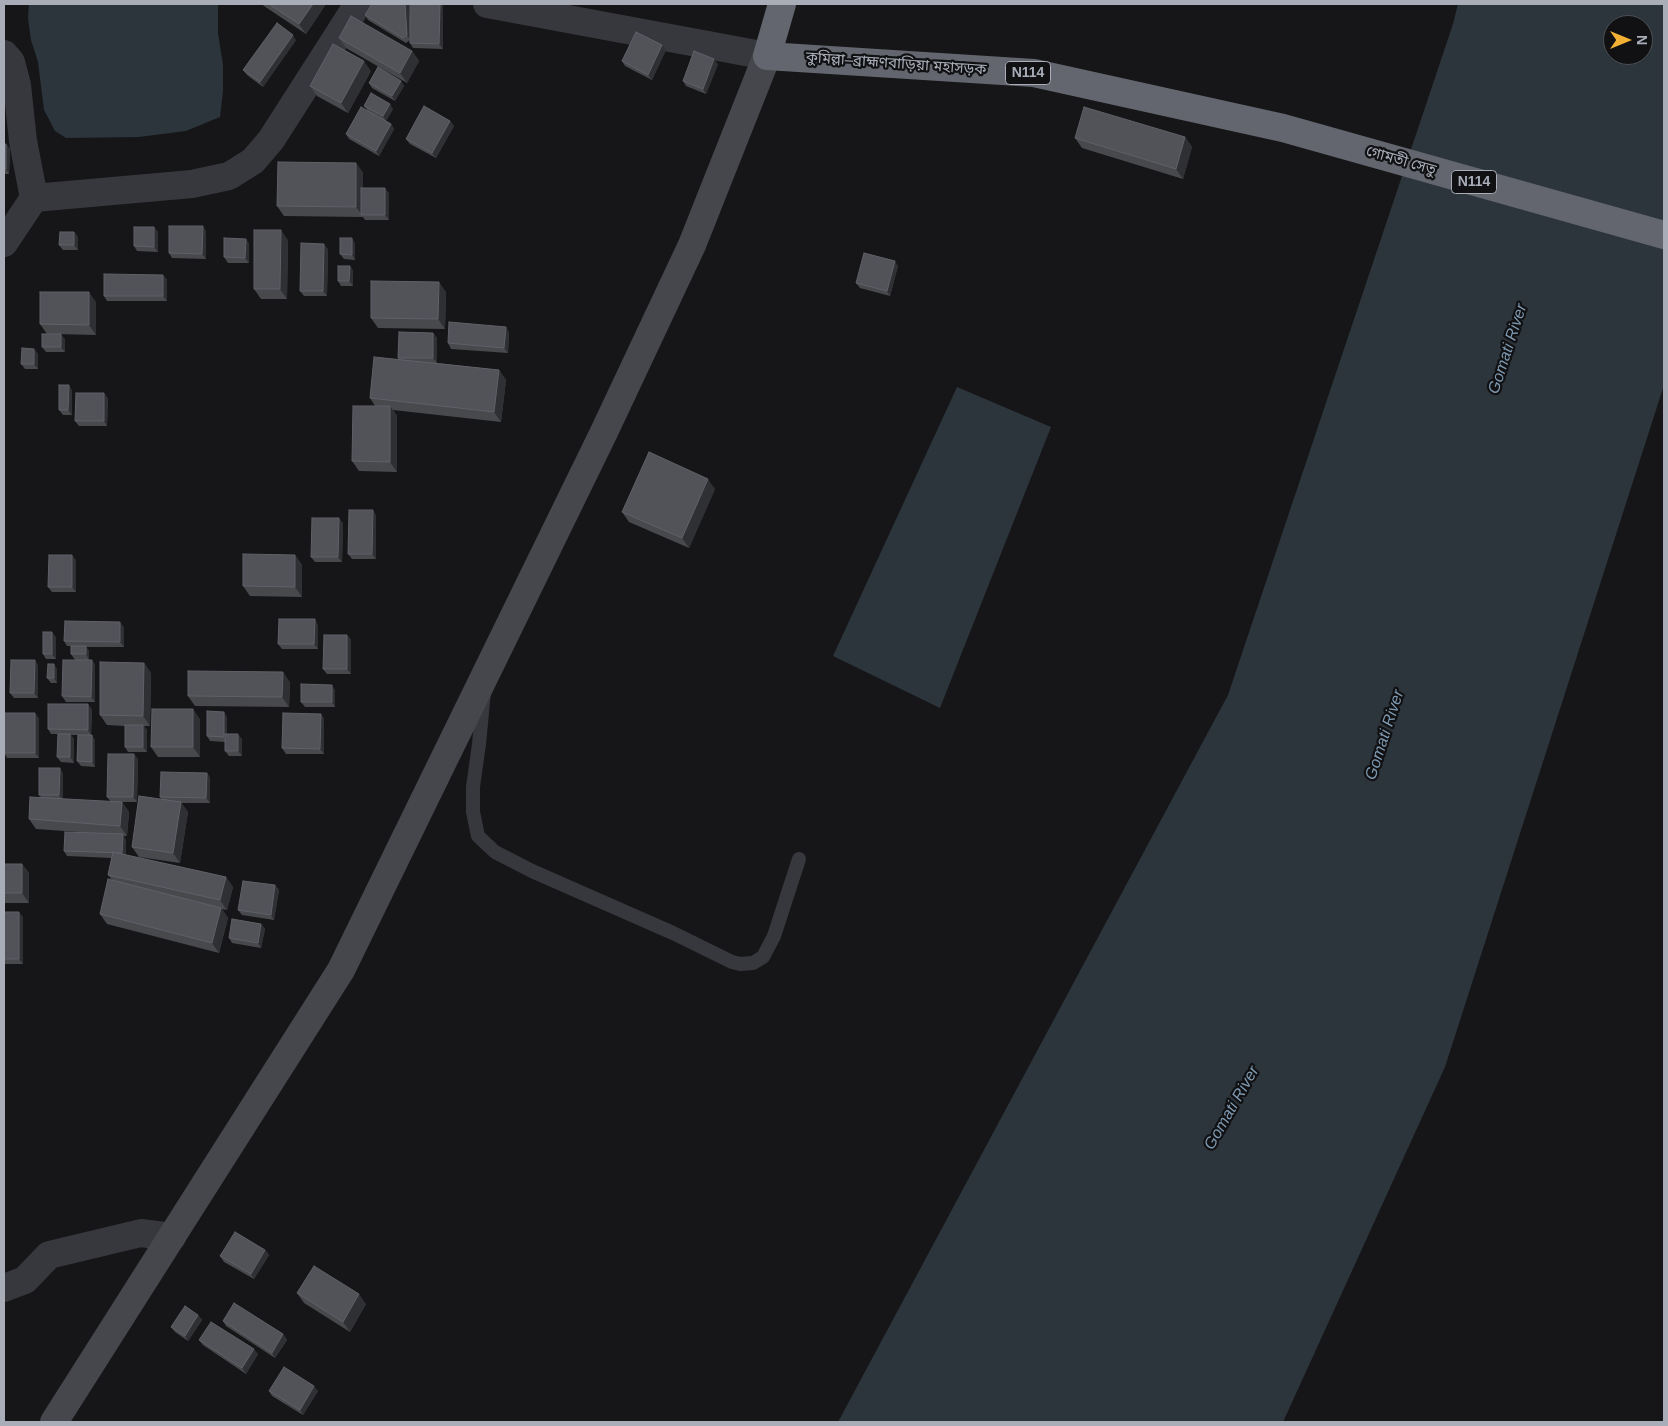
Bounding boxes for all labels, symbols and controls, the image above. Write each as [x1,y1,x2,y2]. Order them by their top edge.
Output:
north arrow [1603,15,1653,65]
text: N [1634,35,1650,45]
street label: কুমিল্লা–ব্রাহ্মণবাড়িয়া মহাসড়ক [805,49,987,79]
road number: N114 [1006,62,1050,84]
street label: গোমতী সেতু [1364,142,1438,180]
road number: N114 [1452,170,1496,193]
water label: Gomati River [1484,302,1532,396]
water label: Gomati River [1361,688,1409,782]
water label: Gomati River [1200,1063,1264,1153]

